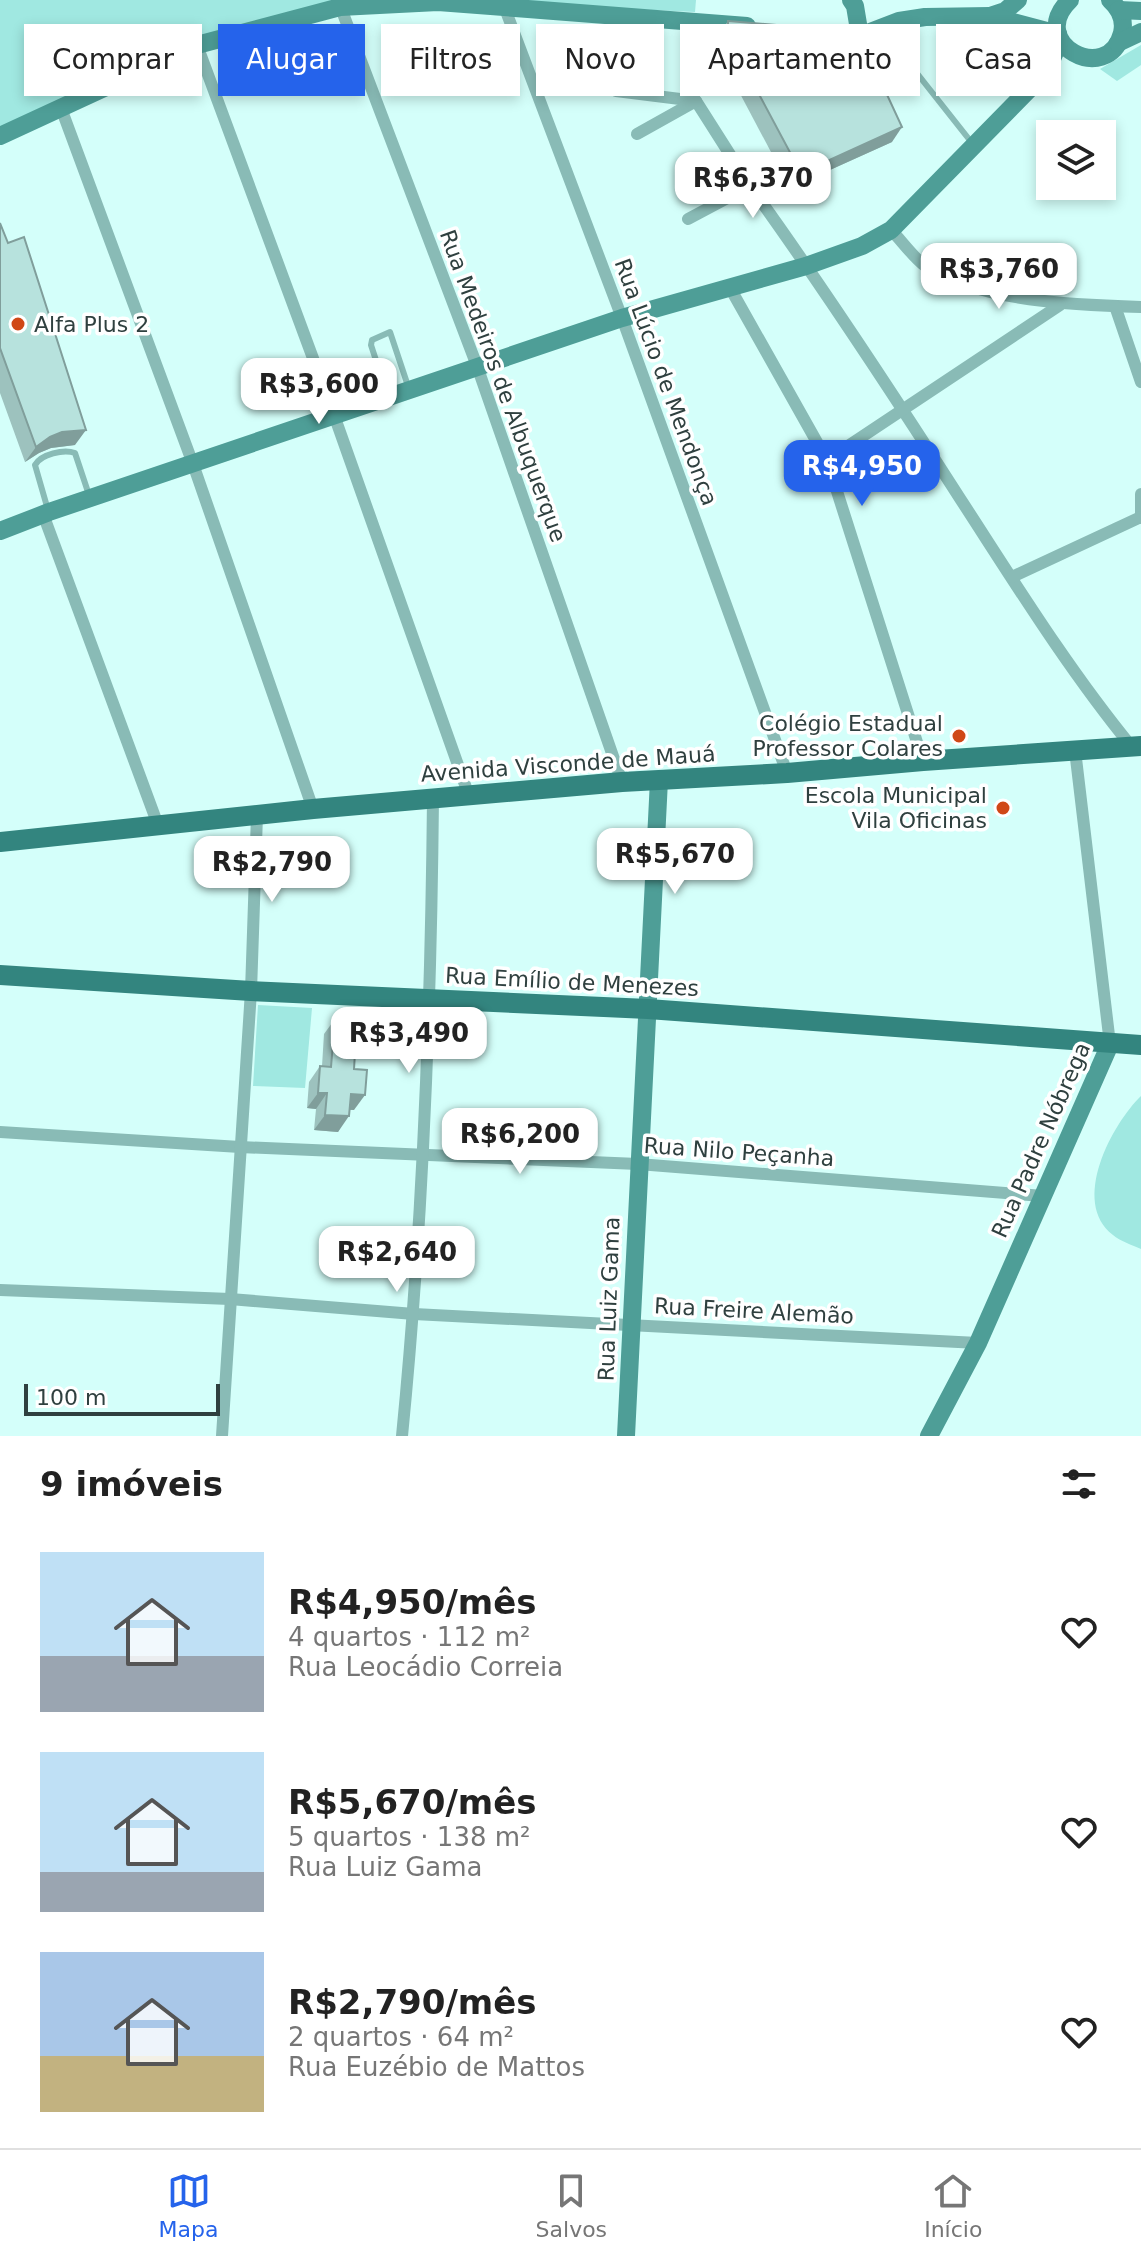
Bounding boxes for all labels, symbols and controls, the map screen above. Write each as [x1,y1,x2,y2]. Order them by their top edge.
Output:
chip: Comprar [24,24,202,96]
chip: Alugar [218,24,365,96]
chip: Filtros [381,24,520,96]
chip: Novo [536,24,664,96]
chip: Apartamento [680,24,920,96]
chip: Casa [936,24,1061,96]
map controls [1036,120,1116,200]
button: layers [1036,120,1116,200]
pin: R$6,370 [679,152,827,220]
text: R$6,370 [693,163,813,193]
street label: Rua Medeiros de Albuquerque [435,226,571,546]
pin: R$3,760 [925,243,1073,311]
text: R$3,760 [939,254,1059,284]
street label: Rua Lúcio de Mendonça [610,255,722,509]
place label: Alfa Plus 2 [34,312,149,337]
marker: Alfa Plus 2 [9,315,27,333]
pin: R$3,600 [245,358,393,426]
text: R$3,600 [259,369,379,399]
pin: R$4,950 [788,440,936,508]
text: R$4,950 [802,451,922,481]
place label: Colégio Estadual Professor Colares [752,711,943,761]
marker: Colégio Estadual Professor Colares [950,727,968,745]
street label: Avenida Visconde de Mauá [420,741,716,787]
place label: Escola Municipal Vila Oficinas [805,783,987,833]
marker: Escola Municipal Vila Oficinas [994,799,1012,817]
pin: R$5,670 [601,828,749,896]
pin: R$2,790 [198,836,346,904]
text: R$5,670 [615,839,735,869]
text: R$2,790 [212,847,332,877]
street label: Rua Emílio de Menezes [445,963,699,1001]
pin: R$3,490 [335,1007,483,1075]
text: R$3,490 [349,1018,469,1048]
street label: Rua Padre Nóbrega [987,1039,1095,1241]
pin: R$6,200 [446,1108,594,1176]
text: R$6,200 [460,1119,580,1149]
street label: Rua Nilo Peçanha [643,1133,835,1171]
street label: Rua Luiz Gama [594,1216,624,1382]
pin: R$2,640 [323,1226,471,1294]
text: R$2,640 [337,1237,457,1267]
street label: Rua Freire Alemão [653,1293,855,1329]
scale bar [24,1380,220,1416]
text: 100 m [36,1385,106,1410]
icon: filters [1057,1462,1101,1506]
text: 9 imóveis [40,1464,223,1504]
text: R$4,950/mês [288,1582,537,1622]
icon: home [104,1584,200,1680]
icon: heart [1057,1610,1101,1654]
text: 4 quartos · 112 m² [288,1622,531,1652]
text: Rua Leocádio Correia [288,1652,563,1682]
text: R$5,670/mês [288,1782,537,1822]
icon: home [104,1784,200,1880]
icon: heart [1057,1810,1101,1854]
text: 5 quartos · 138 m² [288,1822,531,1852]
text: Rua Luiz Gama [288,1852,483,1882]
text: R$2,790/mês [288,1982,537,2022]
icon: home [104,1984,200,2080]
icon: heart [1057,2010,1101,2054]
text: 2 quartos · 64 m² [288,2022,514,2052]
text: Rua Euzébio de Mattos [288,2052,585,2082]
tab: Mapa [159,2169,218,2242]
tab: Salvos [536,2169,607,2242]
tab: Início [924,2169,982,2242]

